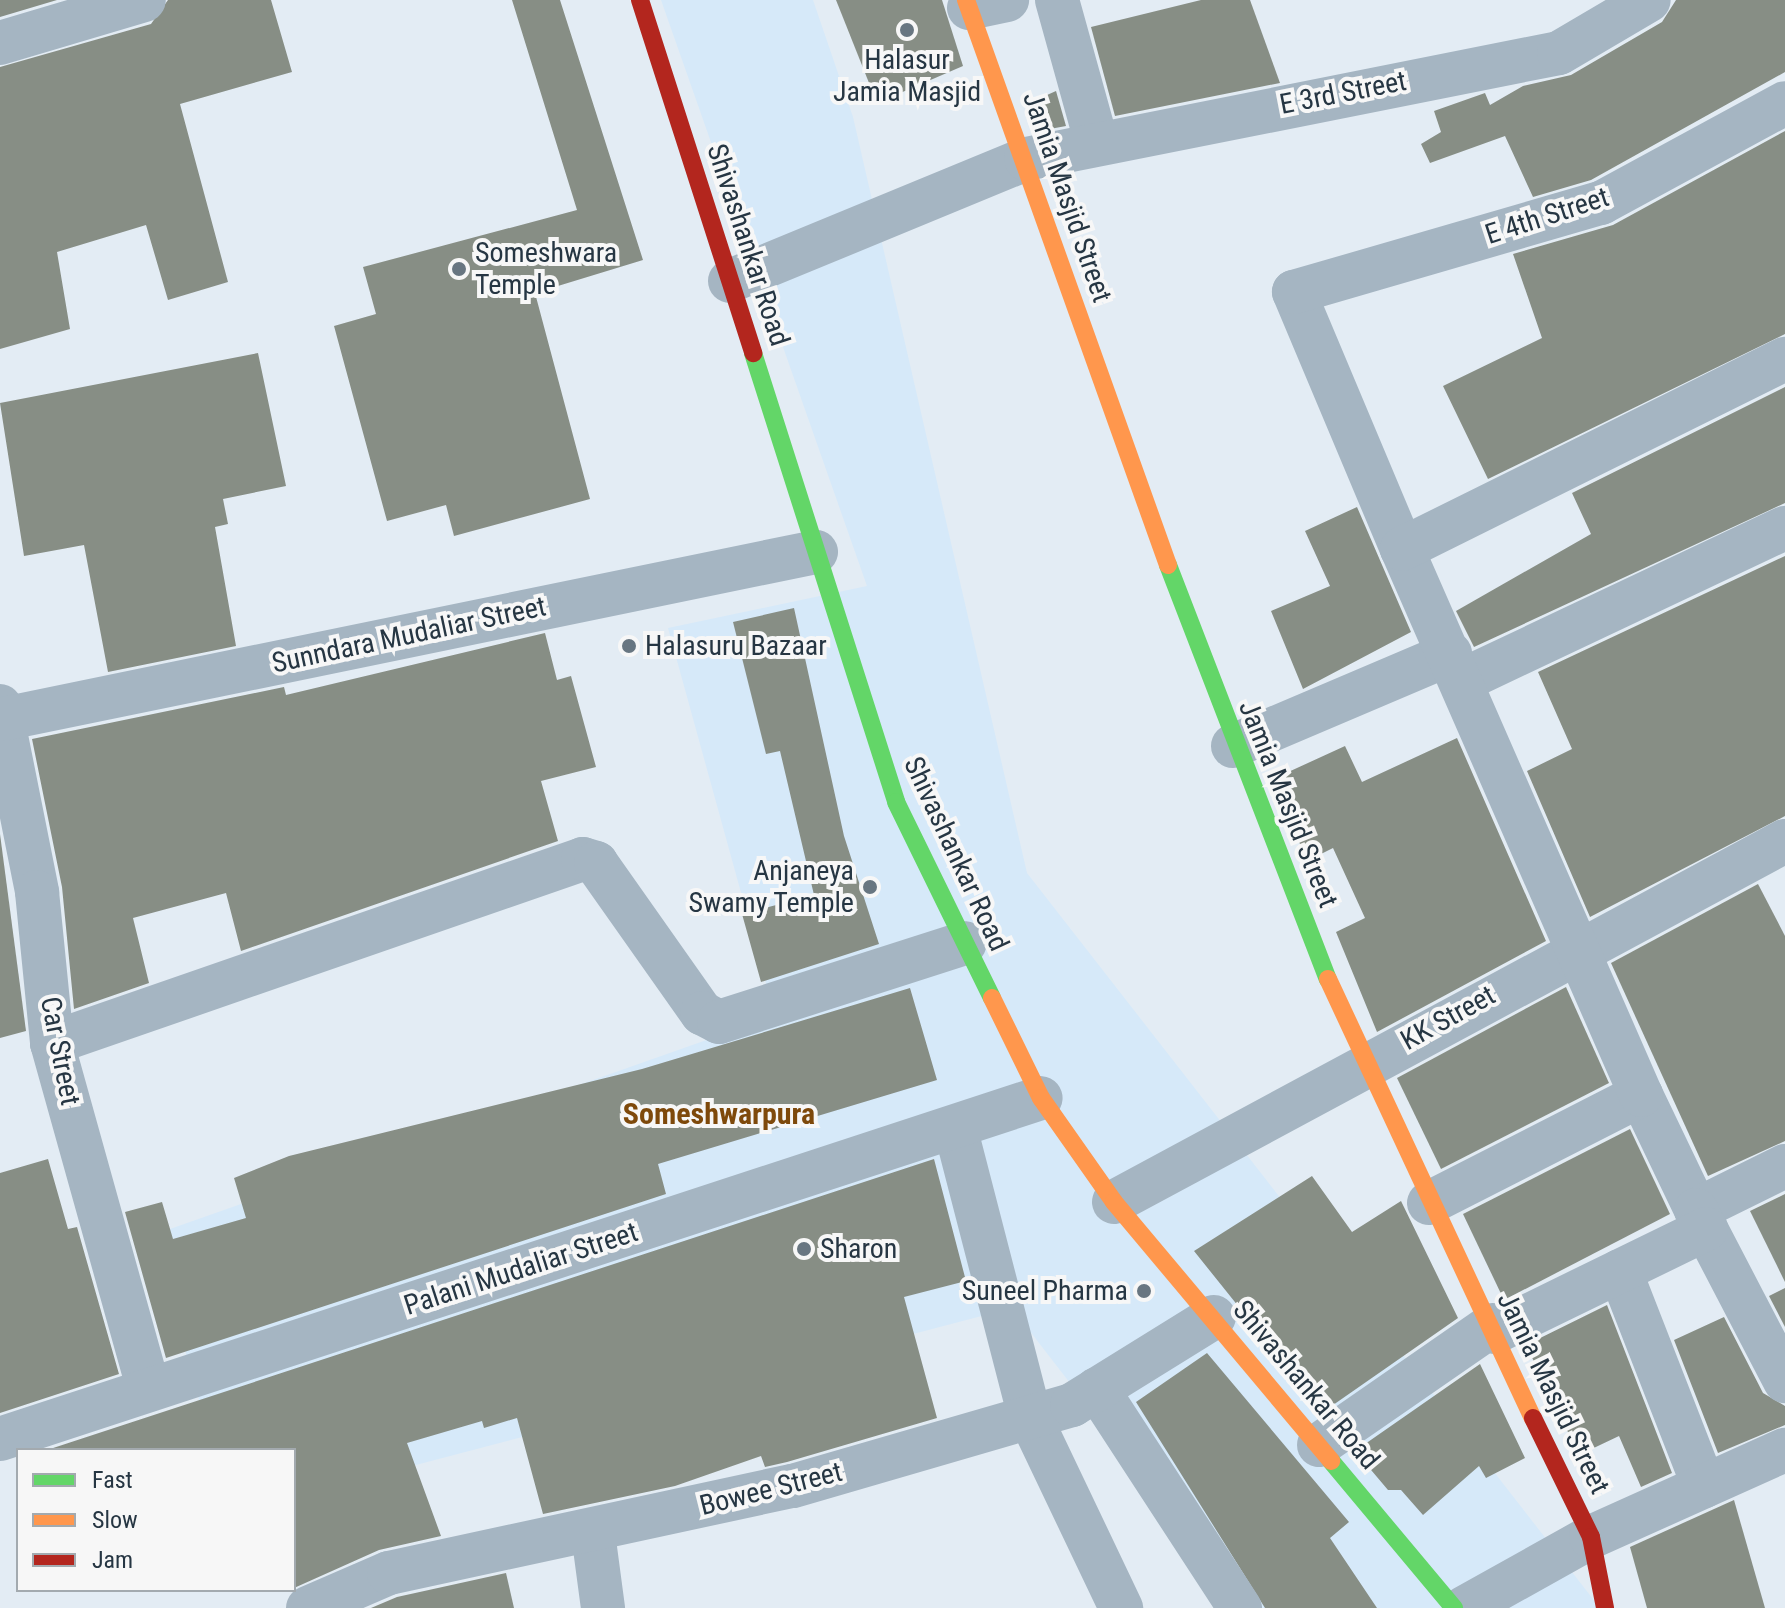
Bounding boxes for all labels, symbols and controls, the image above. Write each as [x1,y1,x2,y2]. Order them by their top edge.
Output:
marker: Halasur Jamia Masjid [898,21,916,39]
place label: Halasur Jamia Masjid [833,43,981,109]
street label: E 3rd Street [1277,64,1409,122]
street label: Jamia Masjid Street [1015,87,1119,307]
street label: Shivashankar Road [700,140,796,350]
street label: E 4th Street [1481,180,1613,252]
place label: Someshwara Temple [475,236,617,302]
marker: Someshwara Temple [450,260,468,278]
street label: Sunndara Mudaliar Street [269,590,549,680]
place label: Halasuru Bazaar [645,629,827,663]
marker: Halasuru Bazaar [620,637,638,655]
street label: Jamia Masjid Street [1231,696,1345,912]
street label: Shivashankar Road [896,752,1016,956]
place label: Anjaneya Swamy Temple [688,854,854,920]
marker: Anjaneya Swamy Temple [861,878,879,896]
street label: KK Street [1395,978,1501,1058]
street label: Car Street [33,994,87,1108]
district label: Someshwarpura [623,1096,815,1132]
street label: Palani Mudaliar Street [400,1215,642,1323]
place label: Sharon [820,1232,897,1266]
marker: Sharon [795,1240,813,1258]
place label: Suneel Pharma [962,1274,1128,1308]
marker: Suneel Pharma [1135,1282,1153,1300]
street label: Jamia Masjid Street [1490,1287,1616,1499]
street label: Shivashankar Road [1226,1294,1386,1476]
legend [16,1448,296,1592]
street label: Bowee Street [696,1455,846,1523]
text: Fast [92,1466,133,1494]
text: Slow [92,1506,138,1534]
text: Jam [92,1546,133,1574]

